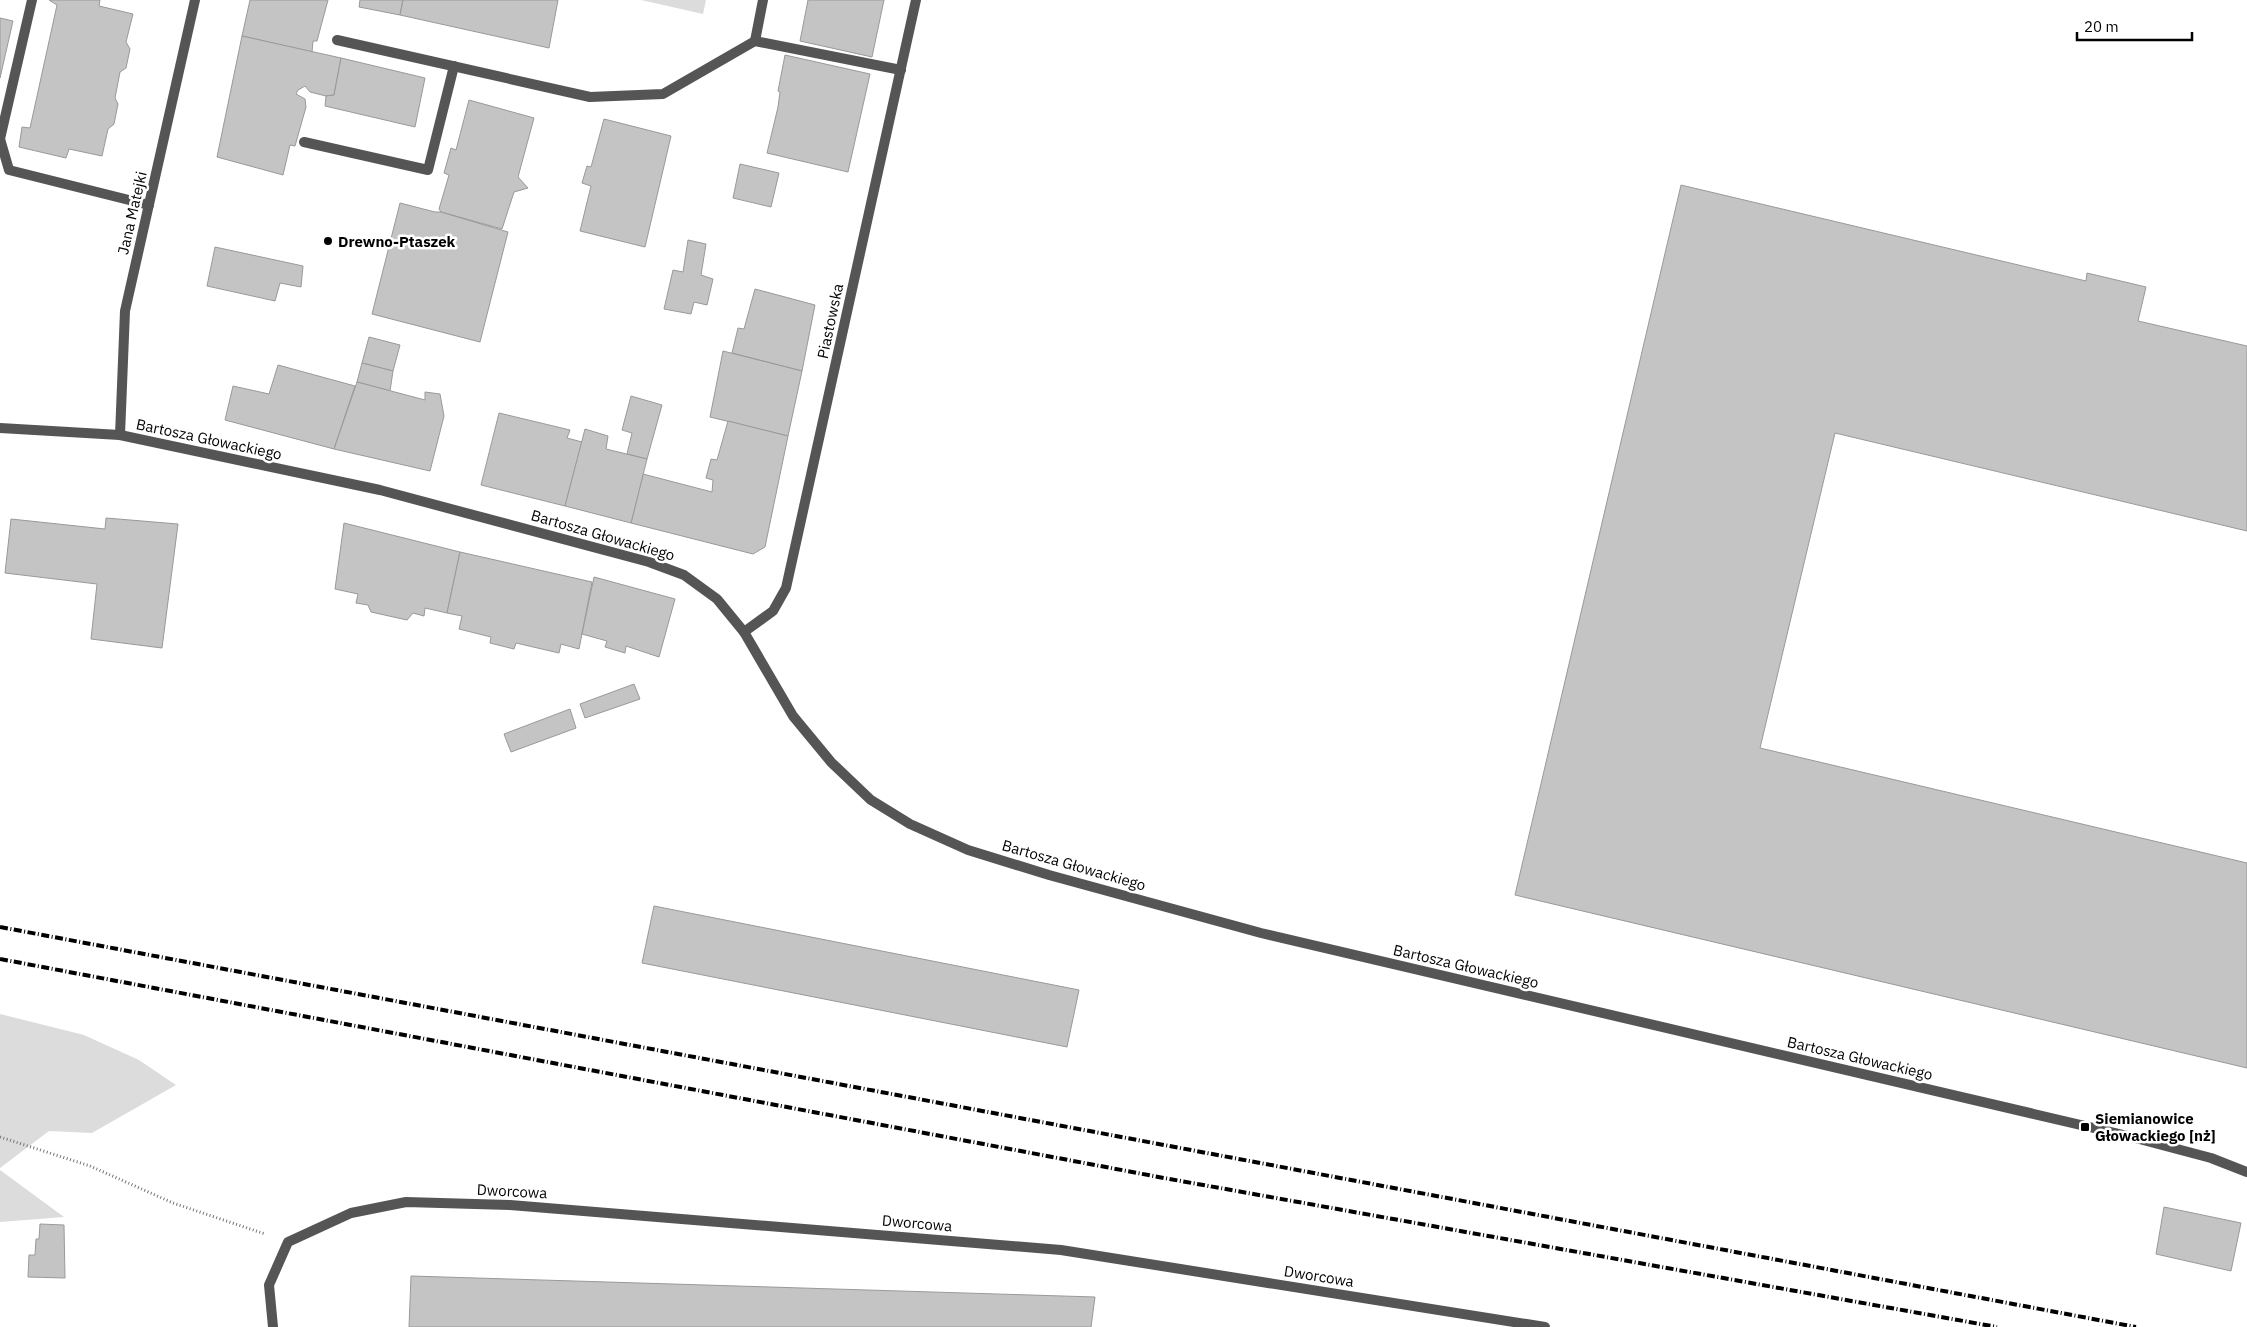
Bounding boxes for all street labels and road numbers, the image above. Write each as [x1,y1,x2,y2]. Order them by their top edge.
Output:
street label: Jana Matejki [113,170,151,256]
street label: Piastowska [813,282,847,360]
street label: Bartosza Głowackiego [134,414,284,464]
street label: Bartosza Głowackiego [529,505,677,565]
street label: Bartosza Głowackiego [1000,835,1148,895]
street label: Bartosza Głowackiego [1391,940,1541,992]
street label: Bartosza Głowackiego [1785,1032,1935,1084]
street label: Dworcowa [476,1180,548,1202]
street label: Dworcowa [881,1210,953,1236]
street label: Dworcowa [1283,1261,1355,1291]

